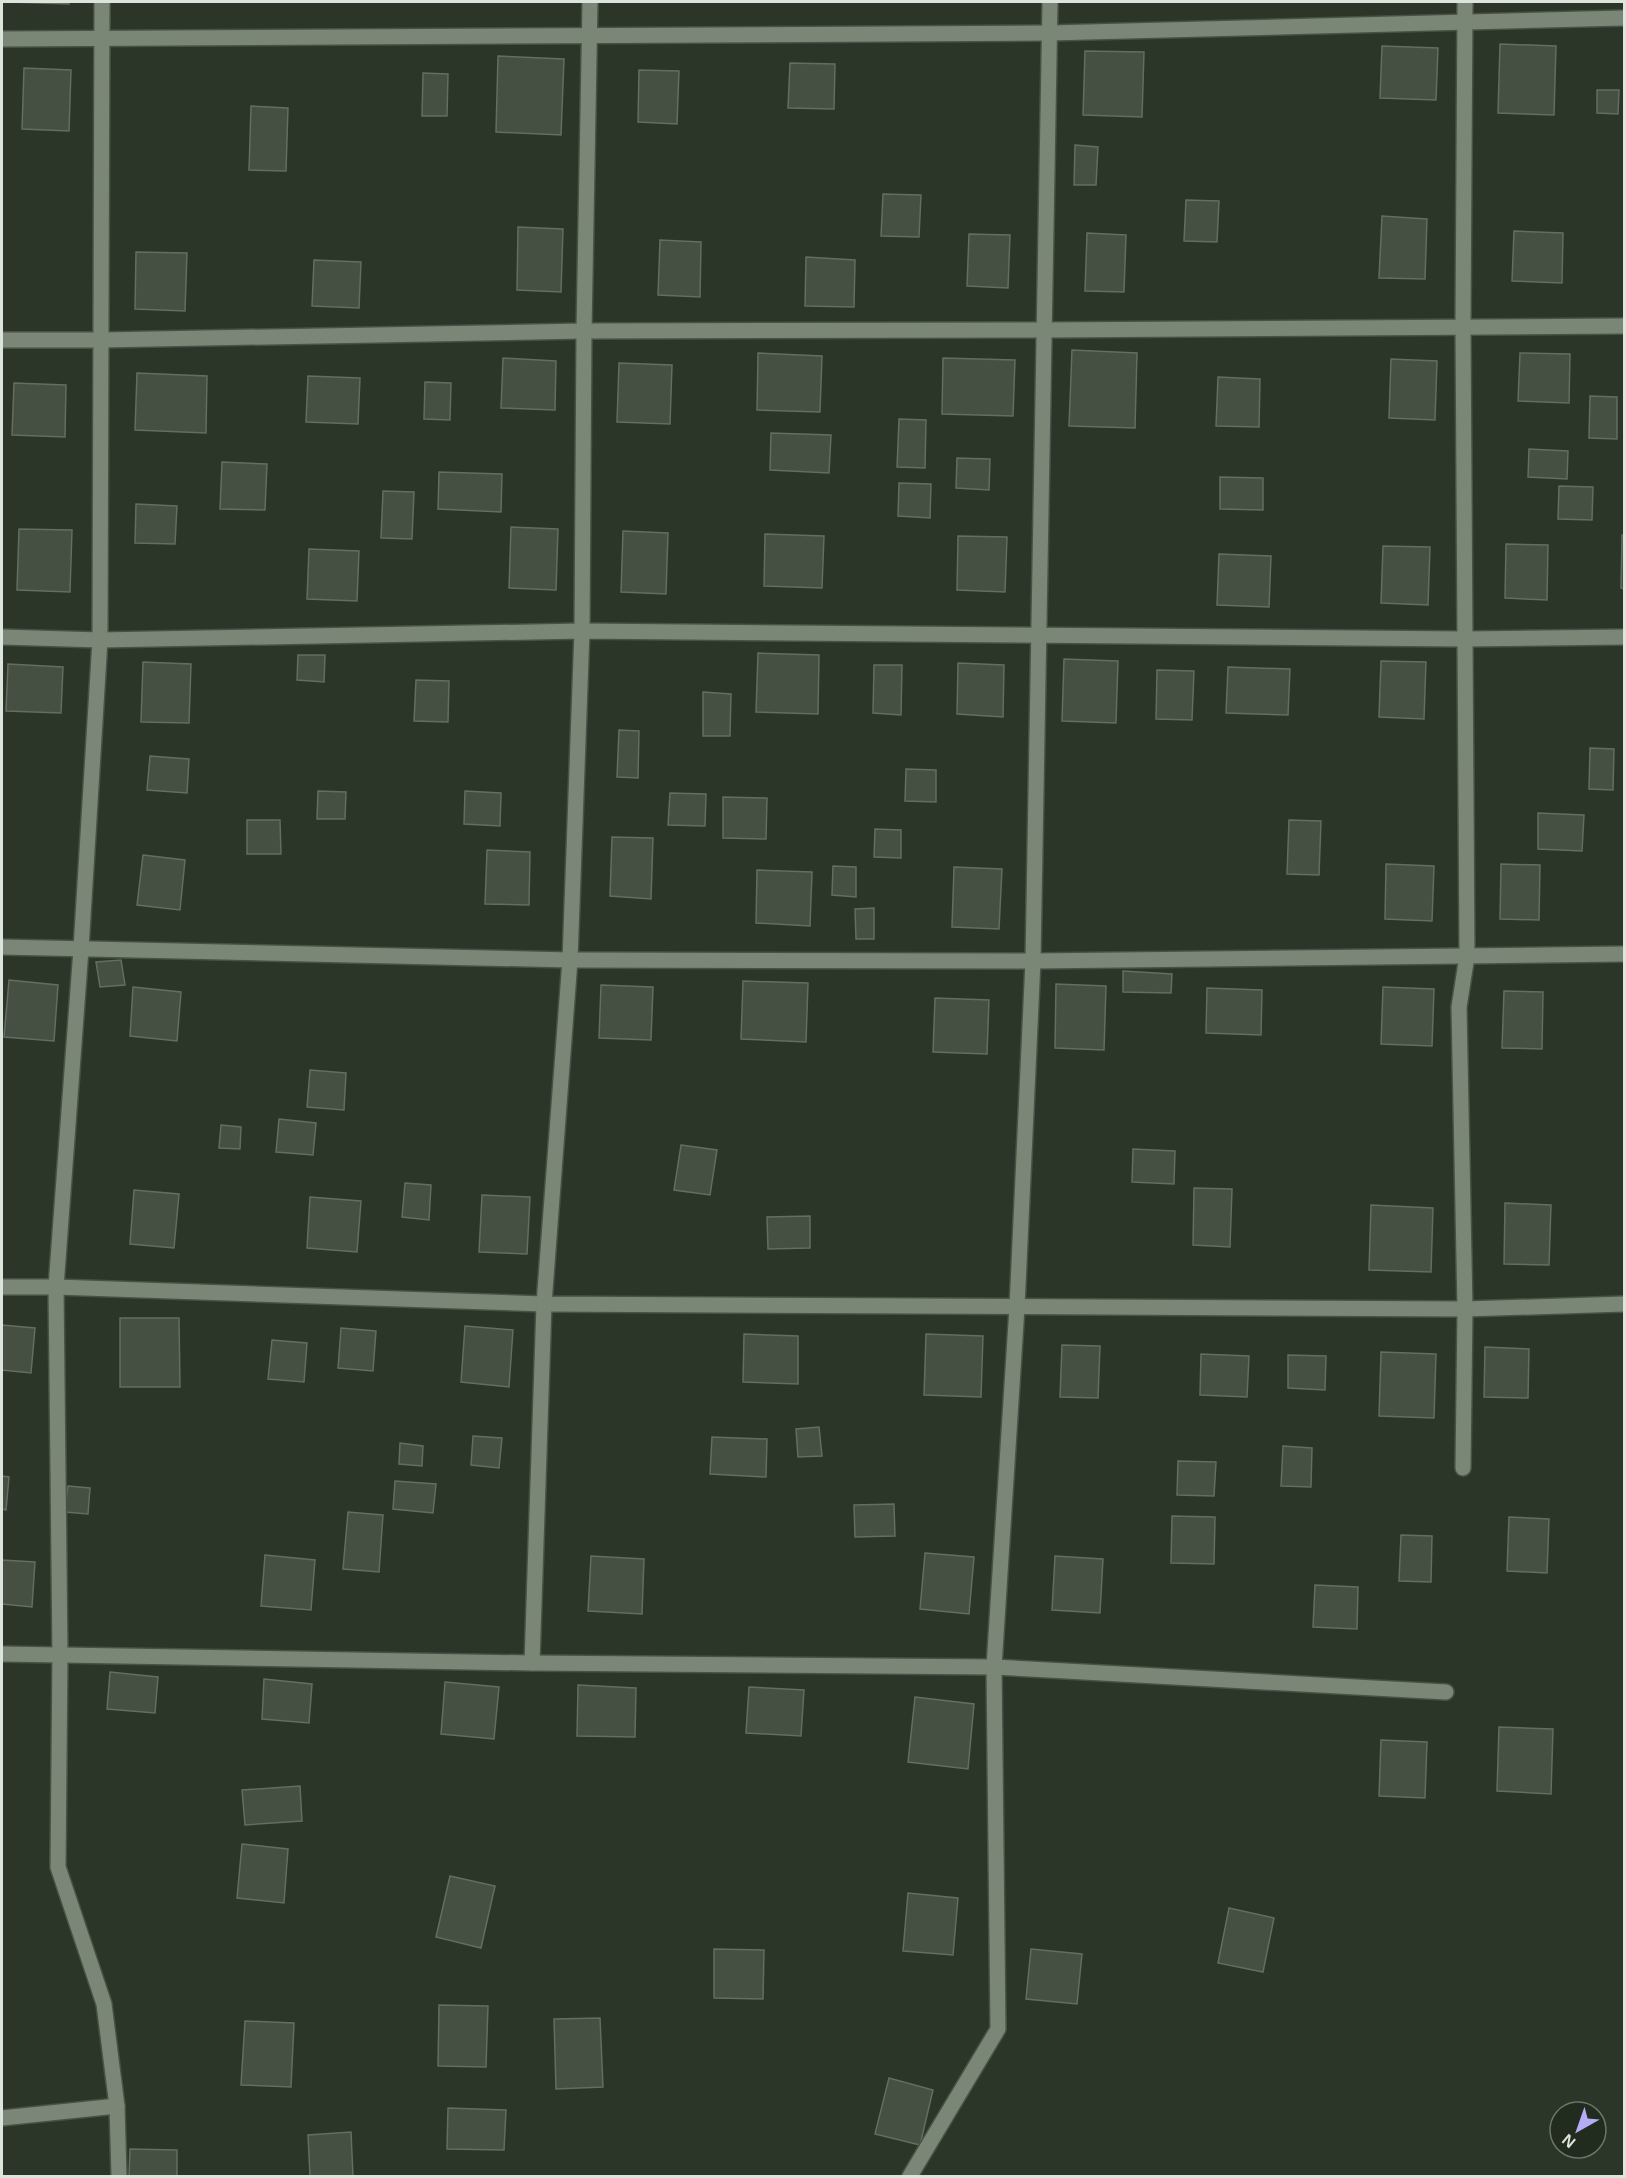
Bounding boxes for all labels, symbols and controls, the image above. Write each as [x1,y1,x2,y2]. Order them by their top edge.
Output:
north arrow [1548,2100,1608,2160]
text: N [1559,2131,1579,2151]

